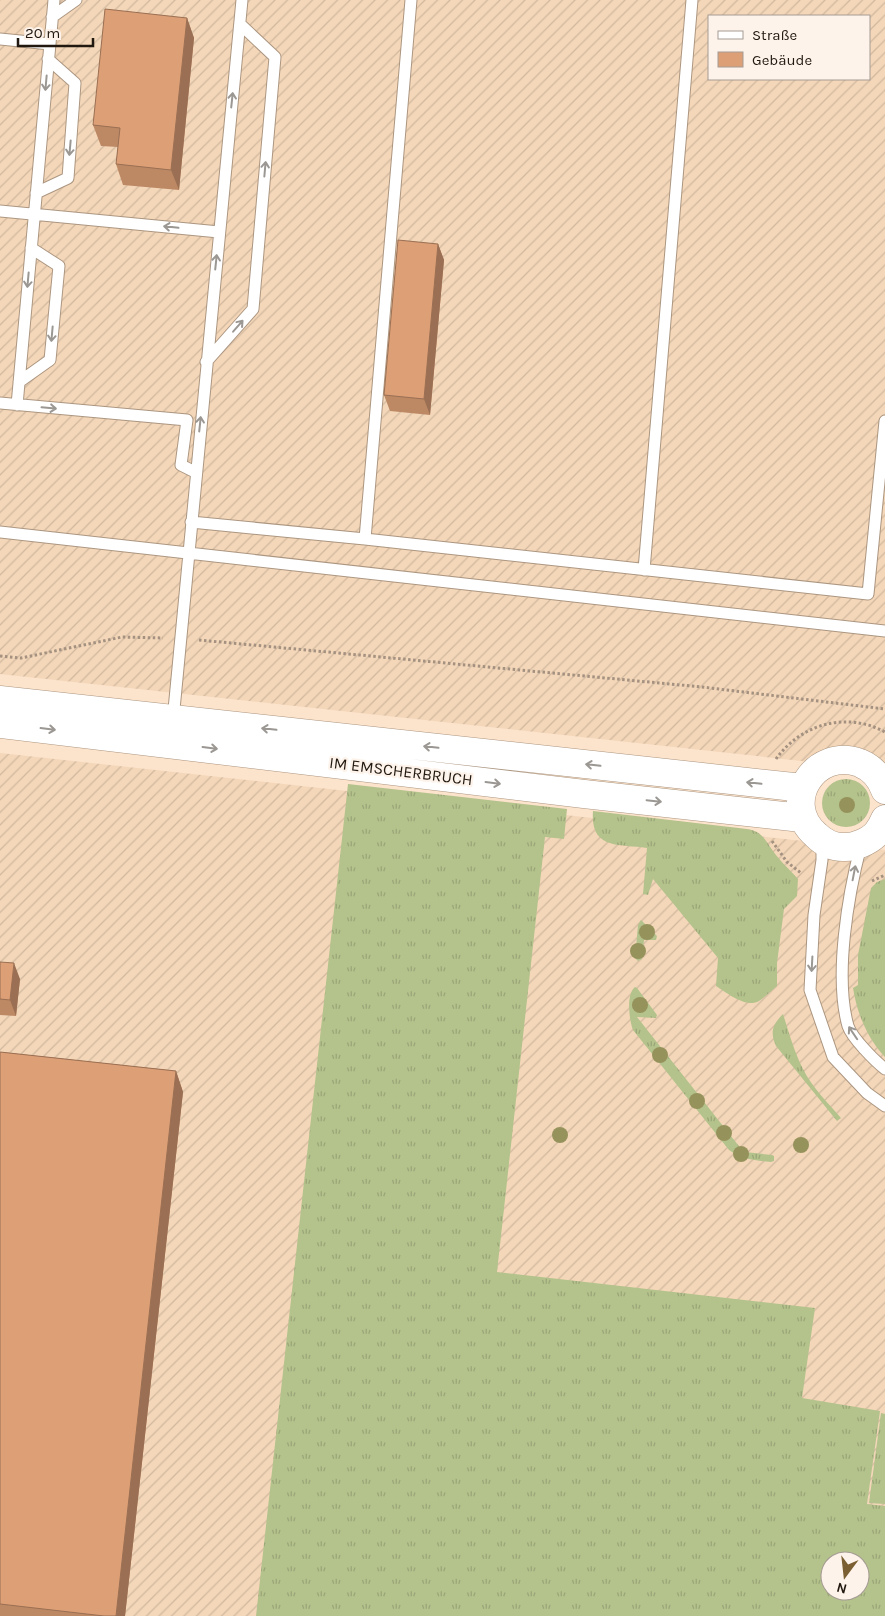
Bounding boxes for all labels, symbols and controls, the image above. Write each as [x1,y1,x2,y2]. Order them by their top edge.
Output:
scale bar [18,15,92,47]
legend [708,15,870,80]
text: 20 m [25,24,60,42]
text: Straße [752,26,797,44]
text: Gebäude [752,51,812,69]
one-way arrow [41,75,51,91]
one-way arrow [228,93,237,109]
one-way arrow [65,140,75,156]
one-way arrow [260,161,270,177]
one-way arrow [163,222,179,232]
one-way arrow [212,254,221,270]
one-way arrow [23,272,33,288]
one-way arrow [233,319,244,332]
one-way arrow [48,326,57,342]
one-way arrow [40,403,56,412]
one-way arrow [195,416,205,432]
one-way arrow [40,724,56,734]
one-way arrow [262,725,278,734]
one-way arrow [423,742,439,752]
one-way arrow [202,743,218,753]
street label: IM EMSCHERBRUCH [328,753,474,789]
one-way arrow [585,760,601,770]
one-way arrow [484,778,500,788]
one-way arrow [746,778,762,788]
one-way arrow [646,796,662,806]
one-way arrow [850,866,860,882]
one-way arrow [807,955,816,971]
one-way arrow [848,1026,858,1040]
north arrow [820,1551,870,1601]
text: N [835,1579,849,1598]

